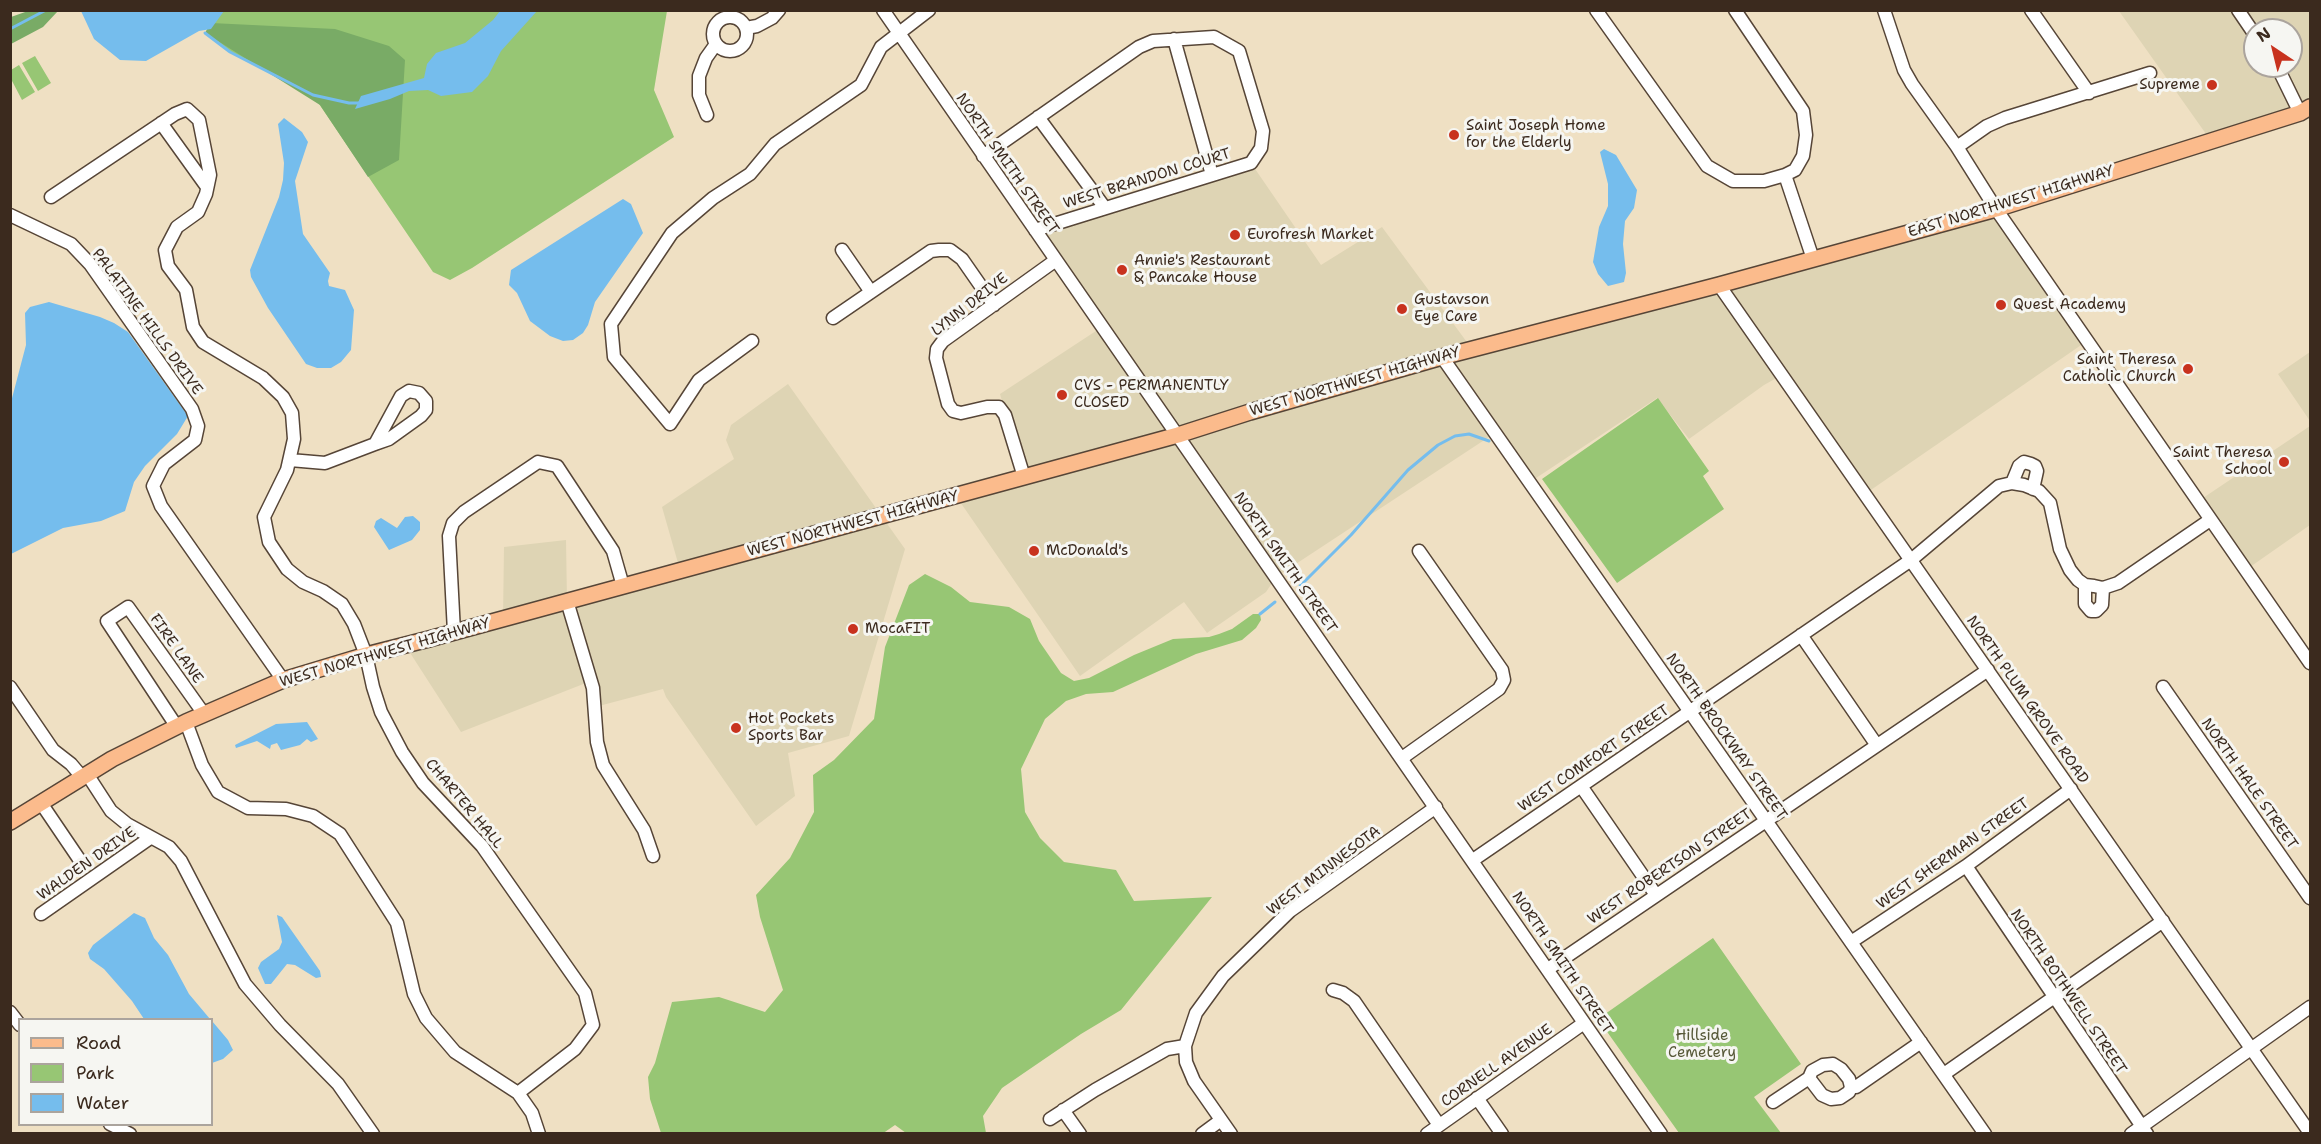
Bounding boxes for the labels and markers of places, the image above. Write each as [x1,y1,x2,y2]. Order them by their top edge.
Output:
place label: Supreme [2139,76,2200,94]
marker: Supreme [2205,78,2219,92]
place label: Saint Joseph Home for the Elderly [1466,117,1606,152]
marker: Saint Joseph Home for the Elderly [1447,128,1461,142]
place label: Eurofresh Market [1247,226,1374,244]
marker: Eurofresh Market [1228,228,1242,242]
place label: Annie's Restaurant & Pancake House [1134,252,1270,287]
marker: Annie's Restaurant & Pancake House [1115,263,1129,277]
place label: Gustavson Eye Care [1414,291,1489,326]
place label: Quest Academy [2013,296,2126,314]
marker: Quest Academy [1994,298,2008,312]
marker: Gustavson Eye Care [1395,302,1409,316]
place label: Saint Theresa Catholic Church [2063,351,2176,386]
marker: Saint Theresa Catholic Church [2181,362,2195,376]
place label: CVS - PERMANENTLY CLOSED [1074,377,1229,412]
marker: CVS - PERMANENTLY CLOSED [1055,388,1069,402]
place label: Saint Theresa School [2173,444,2272,479]
marker: Saint Theresa School [2277,455,2291,469]
place label: McDonald's [1046,542,1128,560]
marker: McDonald's [1027,544,1041,558]
place label: MocaFIT [865,620,930,638]
marker: MocaFIT [846,622,860,636]
place label: Hot Pockets Sports Bar [748,710,834,745]
marker: Hot Pockets Sports Bar [729,721,743,735]

